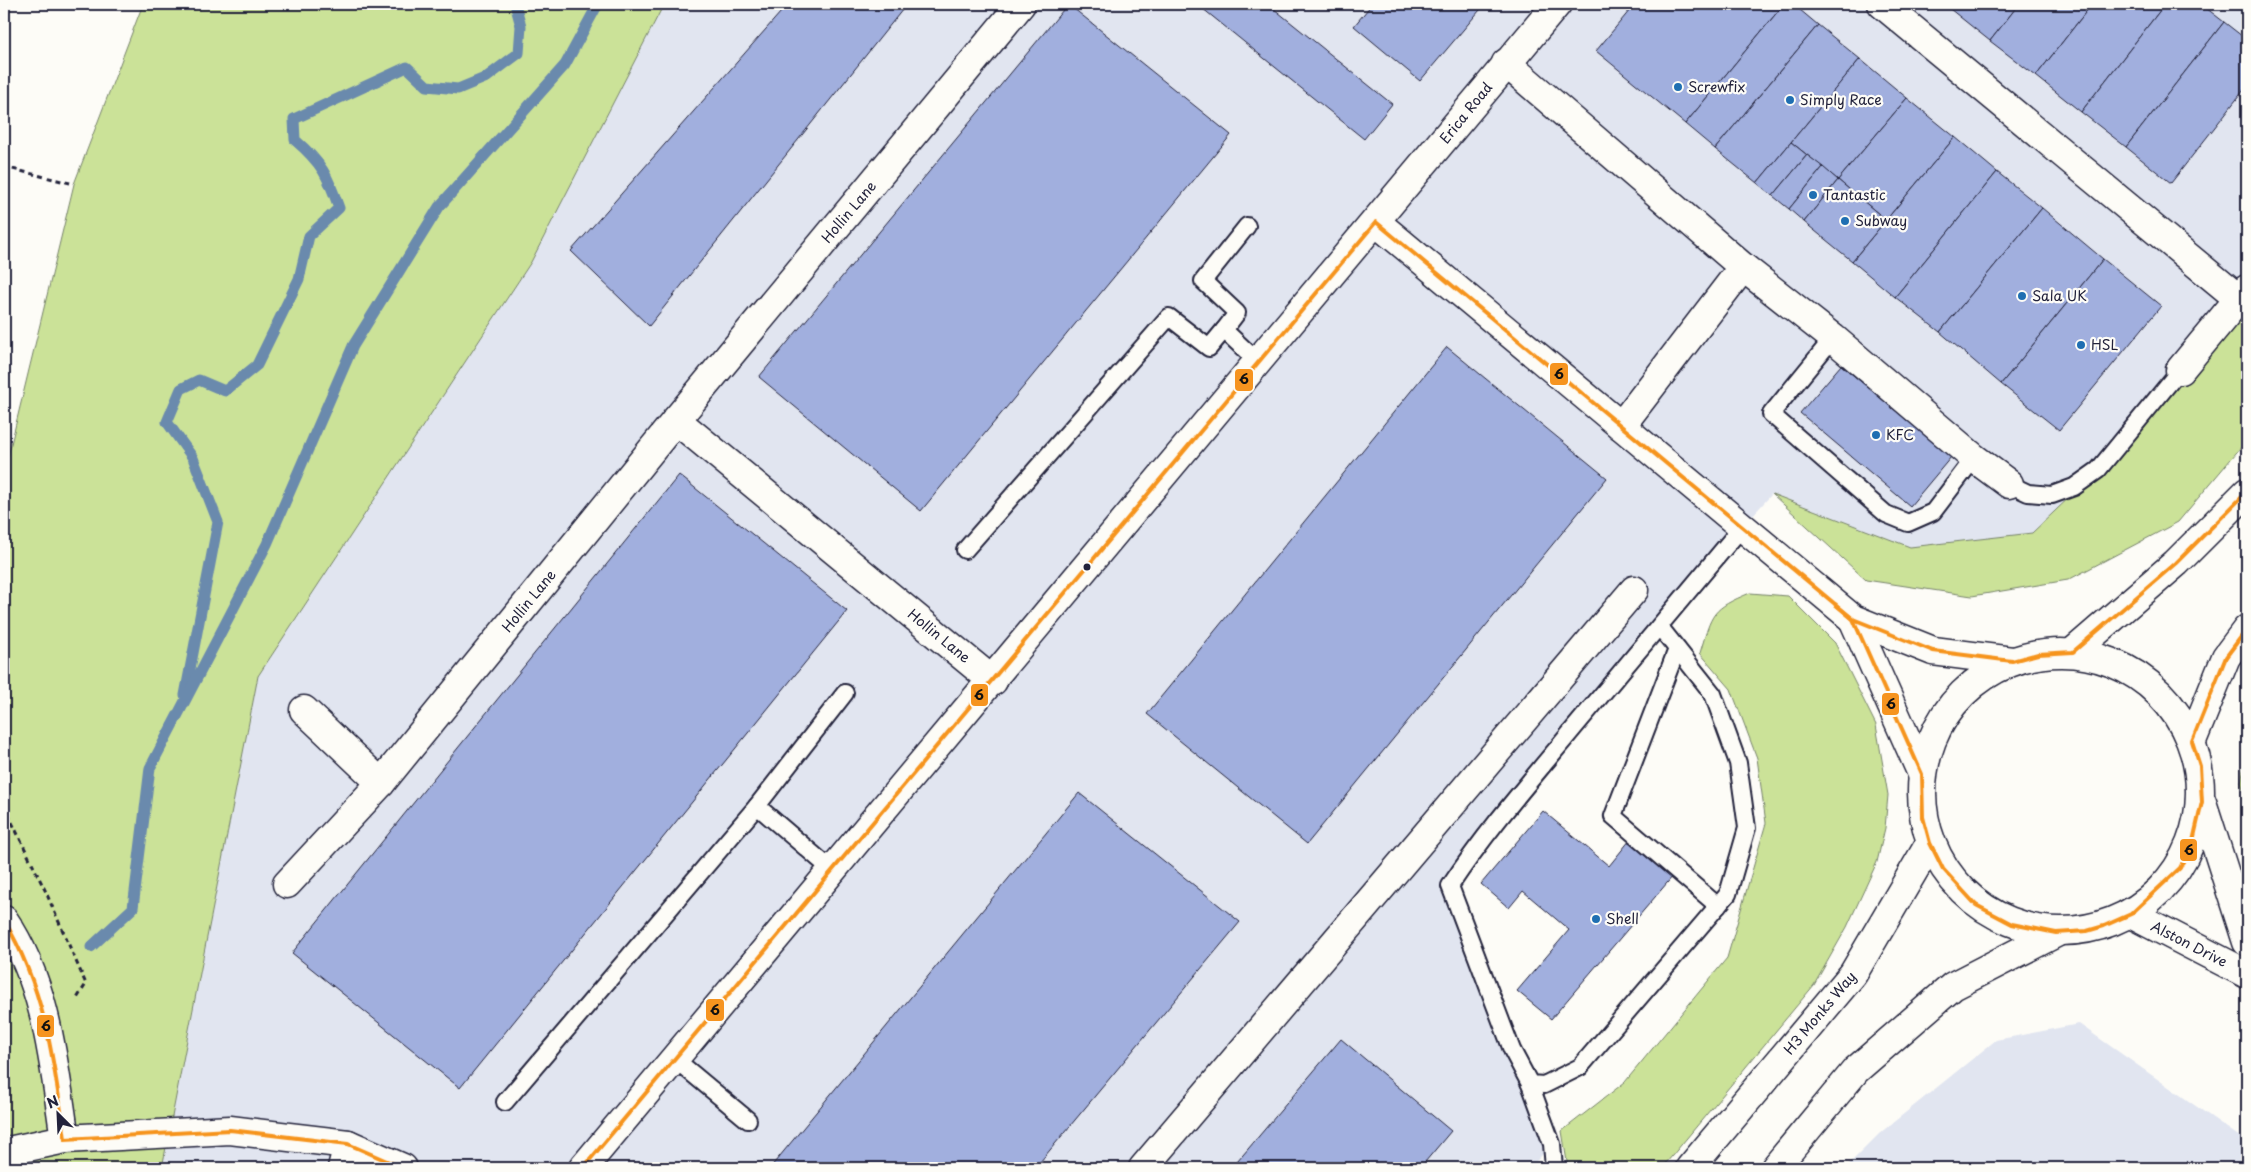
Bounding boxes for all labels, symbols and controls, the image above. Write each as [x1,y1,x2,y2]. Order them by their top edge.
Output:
place label: Screwfix [1688,76,1745,97]
street label: Erica Road [1434,77,1497,148]
marker: Screwfix [1672,81,1684,93]
place label: Simply Race [1800,89,1882,110]
marker: Simply Race [1784,94,1796,106]
street label: Hollin Lane [816,176,881,247]
place label: Tantastic [1823,184,1886,205]
marker: Tantastic [1807,189,1819,201]
place label: Subway [1855,210,1907,231]
marker: Subway [1839,215,1851,227]
place label: Sala UK [2032,285,2087,306]
marker: Sala UK [2016,290,2028,302]
place label: HSL [2091,334,2119,355]
marker: HSL [2075,339,2087,351]
line badge: 6 [1549,362,1569,386]
text: 6 [1554,363,1564,384]
line badge: 6 [1234,368,1254,392]
text: 6 [1239,368,1249,389]
place label: KFC [1886,424,1914,445]
marker: KFC [1870,429,1882,441]
unlabelled marker [1082,562,1092,572]
street label: Hollin Lane [497,565,561,637]
street label: Hollin Lane [903,604,975,668]
line badge: 6 [970,683,989,707]
text: 6 [974,684,984,705]
line badge: 6 [1881,692,1900,716]
text: 6 [1886,693,1896,714]
line badge: 6 [2179,838,2198,862]
text: 6 [2184,839,2194,860]
place label: Shell [1606,908,1639,929]
marker: Shell [1590,913,1602,925]
street label: Alston Drive [2147,915,2231,972]
street label: H3 Monks Way [1778,967,1861,1059]
line badge: 6 [705,998,725,1022]
text: 6 [710,999,720,1020]
line badge: 6 [36,1014,55,1038]
text: 6 [41,1015,51,1036]
north arrow [32,1090,82,1140]
text: N [43,1090,62,1114]

